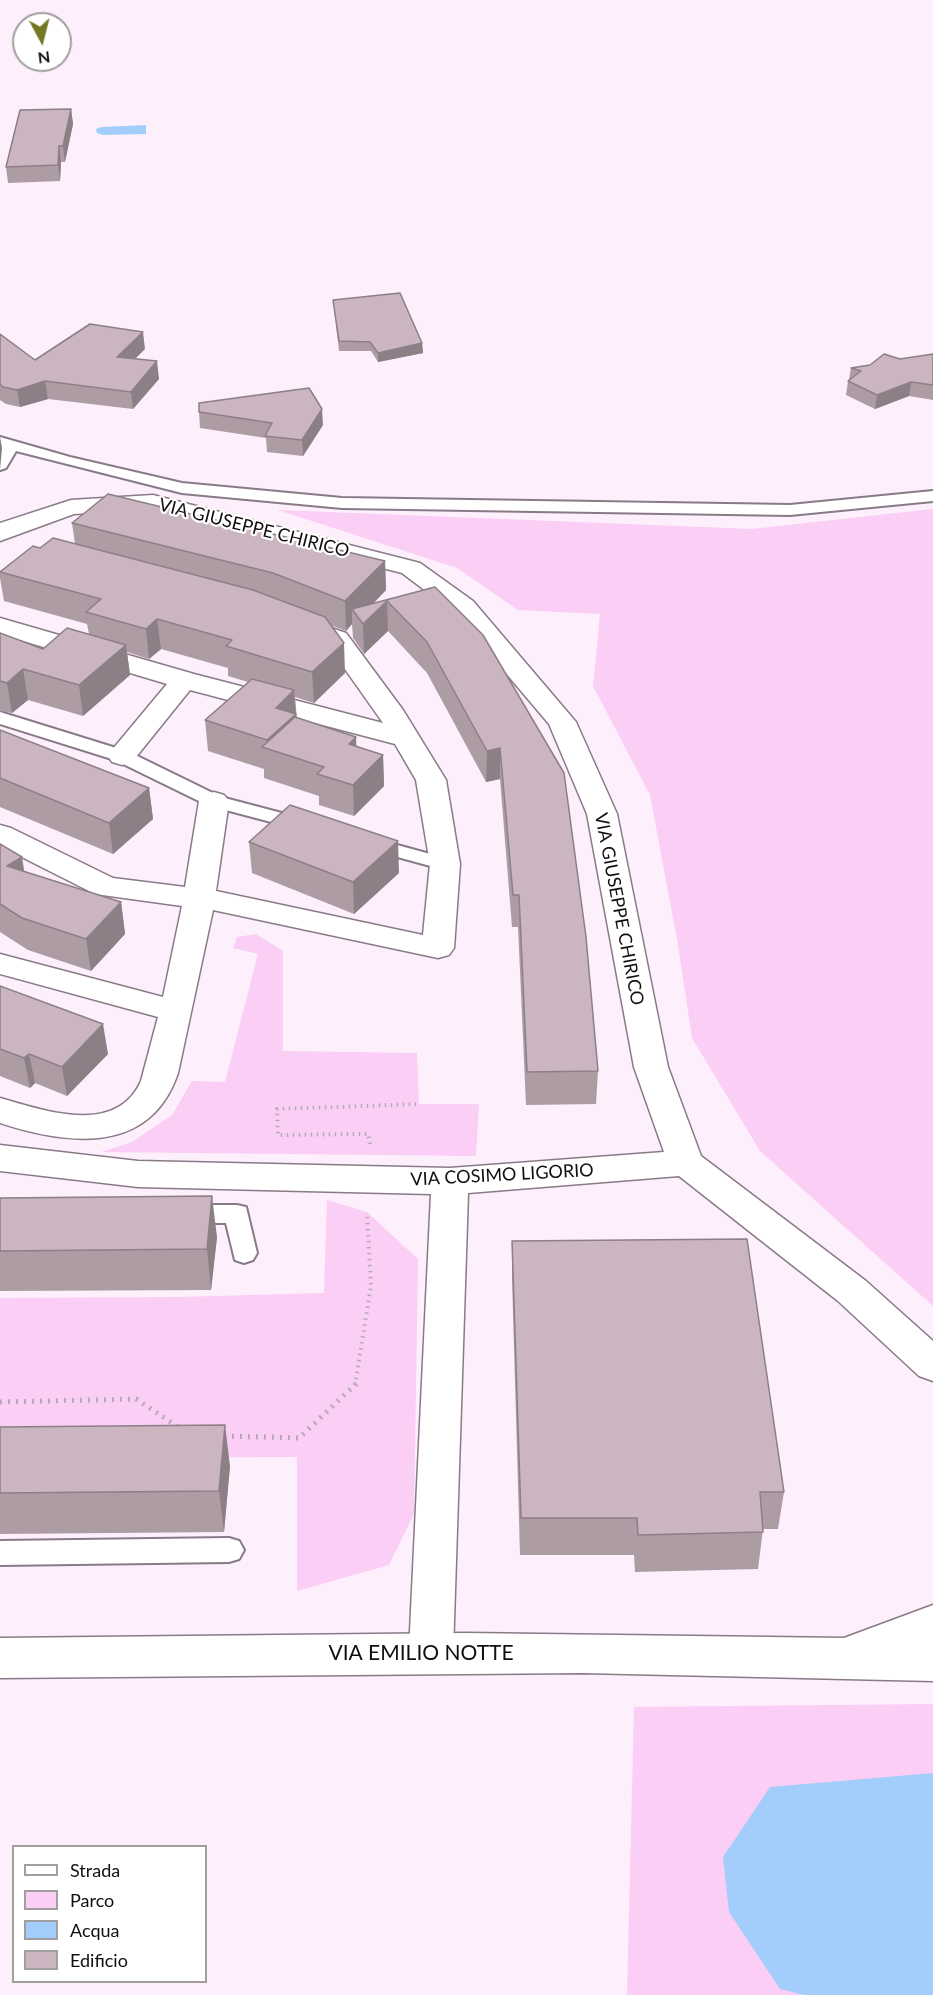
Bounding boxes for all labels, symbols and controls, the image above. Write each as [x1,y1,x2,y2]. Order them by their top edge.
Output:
north arrow [12,12,72,72]
text: N [37,48,51,69]
street label: VIA GIUSEPPE CHIRICO [157,494,351,562]
street label: VIA GIUSEPPE CHIRICO [590,811,648,1007]
street label: VIA COSIMO LIGORIO [410,1159,594,1191]
street label: VIA EMILIO NOTTE [328,1640,514,1666]
legend [12,1845,207,1983]
text: Strada [70,1859,120,1881]
text: Parco [70,1889,114,1911]
text: Acqua [70,1919,119,1941]
text: Edificio [70,1949,128,1971]

